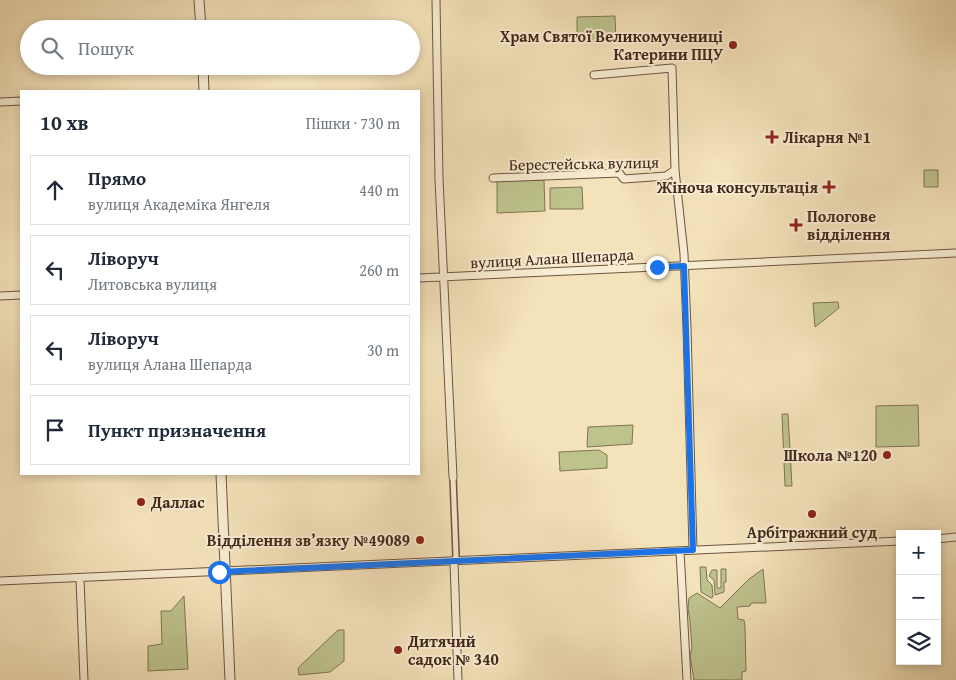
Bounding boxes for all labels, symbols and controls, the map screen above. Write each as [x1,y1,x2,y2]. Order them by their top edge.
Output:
search box [20,20,420,75]
place label: Храм Святої Великомучениці Катерини ПЦУ [500,24,723,66]
icon: search [38,34,66,62]
text: Пошук [78,34,134,62]
marker: Храм Святої Великомучениці Катерини ПЦУ [727,39,739,51]
text: 10 хв [40,107,88,138]
text: Пішки · 730 m [306,111,400,135]
place label: Лікарня №1 [783,125,871,149]
marker: Лікарня №1 [765,130,779,144]
street label: Берестейська вулиця [509,150,659,176]
text: Прямо [88,164,146,192]
place label: Жіноча консультація [656,175,818,199]
icon: ahead [41,176,69,204]
text: 440 m [359,178,399,202]
marker: Жіноча консультація [822,180,836,194]
text: вулиця Академіка Янгеля [88,192,270,216]
place label: Пологове відділення [807,204,891,246]
marker: Пологове відділення [789,218,803,232]
street label: вулиця Алана Шепарда [469,242,635,274]
text: Ліворуч [88,244,159,272]
icon: left [41,256,69,284]
route end [646,256,669,279]
text: 260 m [359,258,399,282]
text: Литовська вулиця [88,272,217,296]
text: Ліворуч [88,324,159,352]
icon: left [41,336,69,364]
text: 30 m [367,338,399,362]
text: вулиця Алана Шепарда [88,352,252,376]
icon: arrive [41,416,69,444]
text: Пункт призначення [88,416,266,444]
place label: Школа №120 [784,443,877,467]
marker: Школа №120 [881,449,893,461]
place label: Даллас [150,490,205,514]
marker: Даллас [135,496,147,508]
marker: Арбітражний суд [806,508,818,520]
place label: Арбітражний суд [747,520,877,544]
place label: Відділення зв’язку №49089 [207,528,410,552]
map controls [896,530,941,665]
button: + [896,530,941,575]
marker: Відділення зв’язку №49089 [414,534,426,546]
route start [208,561,231,584]
button: − [896,575,941,620]
button: layers [896,620,941,665]
place label: Дитячий садок № 340 [407,629,499,671]
marker: Дитячий садок № 340 [392,644,404,656]

